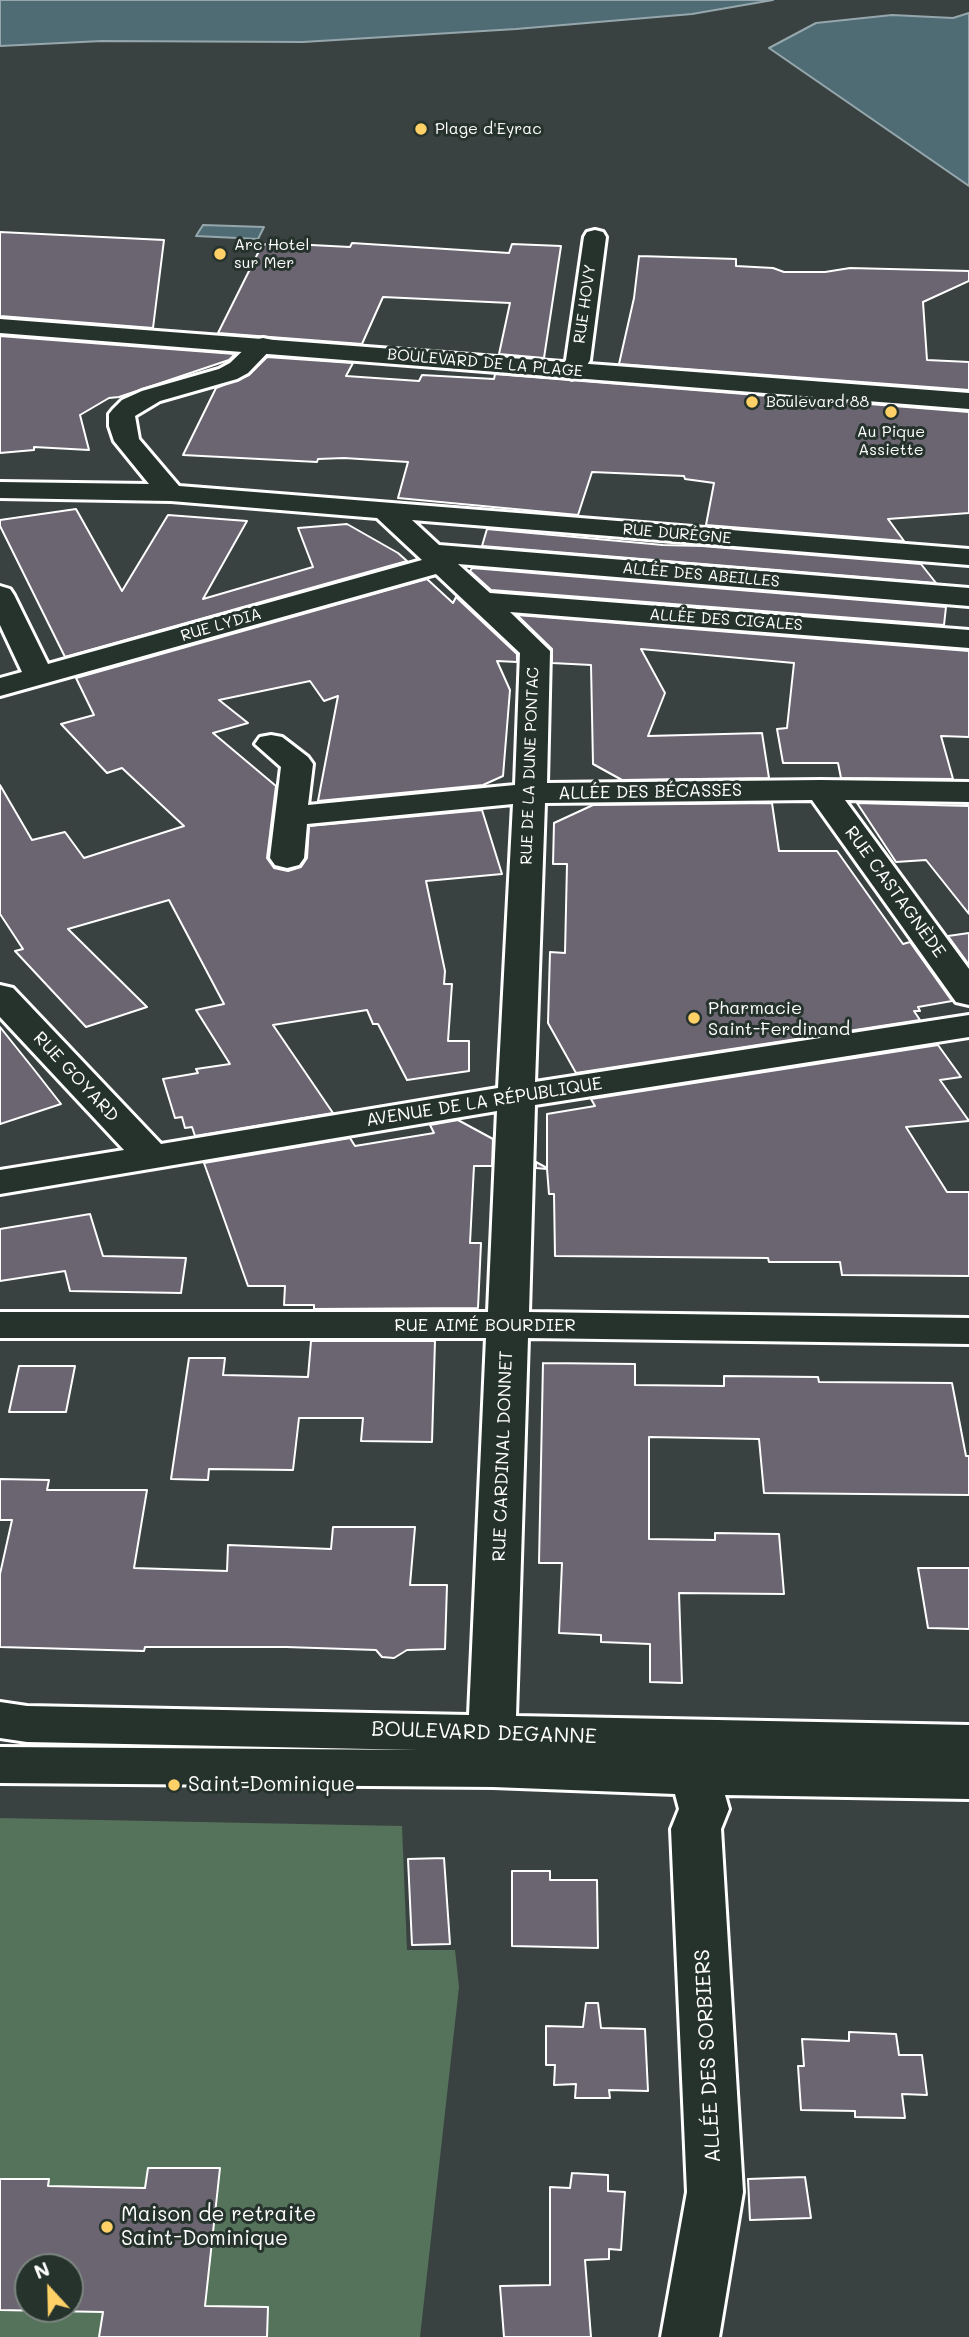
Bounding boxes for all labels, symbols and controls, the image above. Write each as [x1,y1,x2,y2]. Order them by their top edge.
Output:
place label: Plage d'Eyrac [435,119,542,139]
marker: Plage d'Eyrac [413,121,429,137]
place label: Arc Hotel sur Mer [234,235,309,273]
marker: Arc Hotel sur Mer [212,246,228,262]
street label: RUE HOVY [570,263,600,345]
street label: BOULEVARD DE LA PLAGE [386,345,584,381]
place label: Boulevard 88 [766,392,869,412]
marker: Boulevard 88 [744,394,760,410]
marker: Au Pique Assiette [883,404,899,420]
place label: Au Pique Assiette [857,422,925,460]
street label: RUE DURÉGNE [622,520,732,548]
street label: ALLÉE DES ABEILLES [622,559,780,591]
street label: RUE LYDIA [178,604,264,646]
street label: ALLÉE DES CIGALES [649,605,803,635]
street label: RUE DE LA DUNE PONTAC [517,667,543,865]
street label: ALLÉE DES BÉCASSES [558,780,742,804]
street label: RUE CASTAGNÈDE [840,822,950,962]
place label: Pharmacie Saint-Ferdinand [708,997,850,1040]
marker: Pharmacie Saint-Ferdinand [686,1010,702,1026]
street label: RUE GOYARD [29,1027,123,1127]
street label: AVENUE DE LA RÉPUBLIQUE [364,1073,604,1131]
street label: RUE AIMÉ BOURDIER [394,1314,576,1336]
street label: RUE CARDINAL DONNET [489,1350,517,1562]
street label: BOULEVARD DEGANNE [371,1716,597,1750]
place label: Saint-Dominique [188,1772,355,1798]
marker: Saint-Dominique [166,1777,182,1793]
street label: ALLÉE DES SORBIERS [690,1949,726,2163]
place label: Maison de retraite Saint-Dominique [121,2202,316,2252]
marker: Maison de retraite Saint-Dominique [99,2219,115,2235]
north arrow [14,2253,84,2323]
text: N [30,2256,53,2284]

